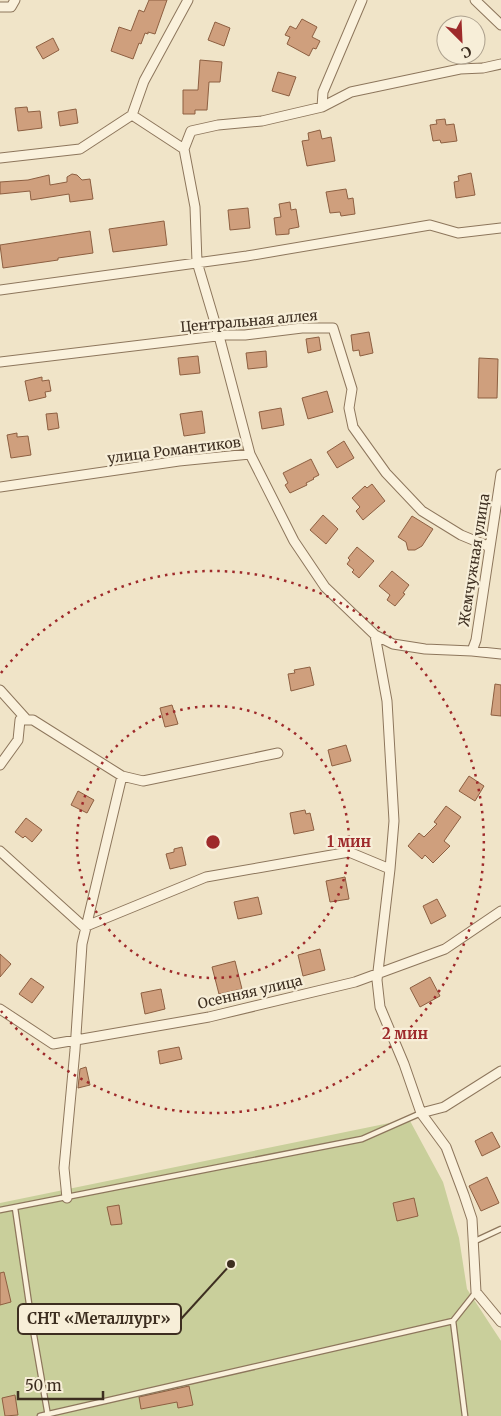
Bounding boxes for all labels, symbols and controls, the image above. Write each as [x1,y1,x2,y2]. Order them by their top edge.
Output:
north arrow [436,15,486,65]
text: С [458,42,474,62]
street label: Центральная аллея [180,306,318,336]
street label: улица Романтиков [106,433,242,467]
street label: Жемчужная улица [455,492,493,628]
text: 1 мин [327,832,372,851]
centre of rings [204,833,222,851]
street label: Осенняя улица [196,971,305,1013]
text: 2 мин [382,1024,428,1043]
callout: СНТ «Металлург» [18,1304,181,1334]
text: СНТ «Металлург» [27,1309,171,1328]
scale bar [18,1368,102,1400]
text: 50 m [25,1376,62,1395]

